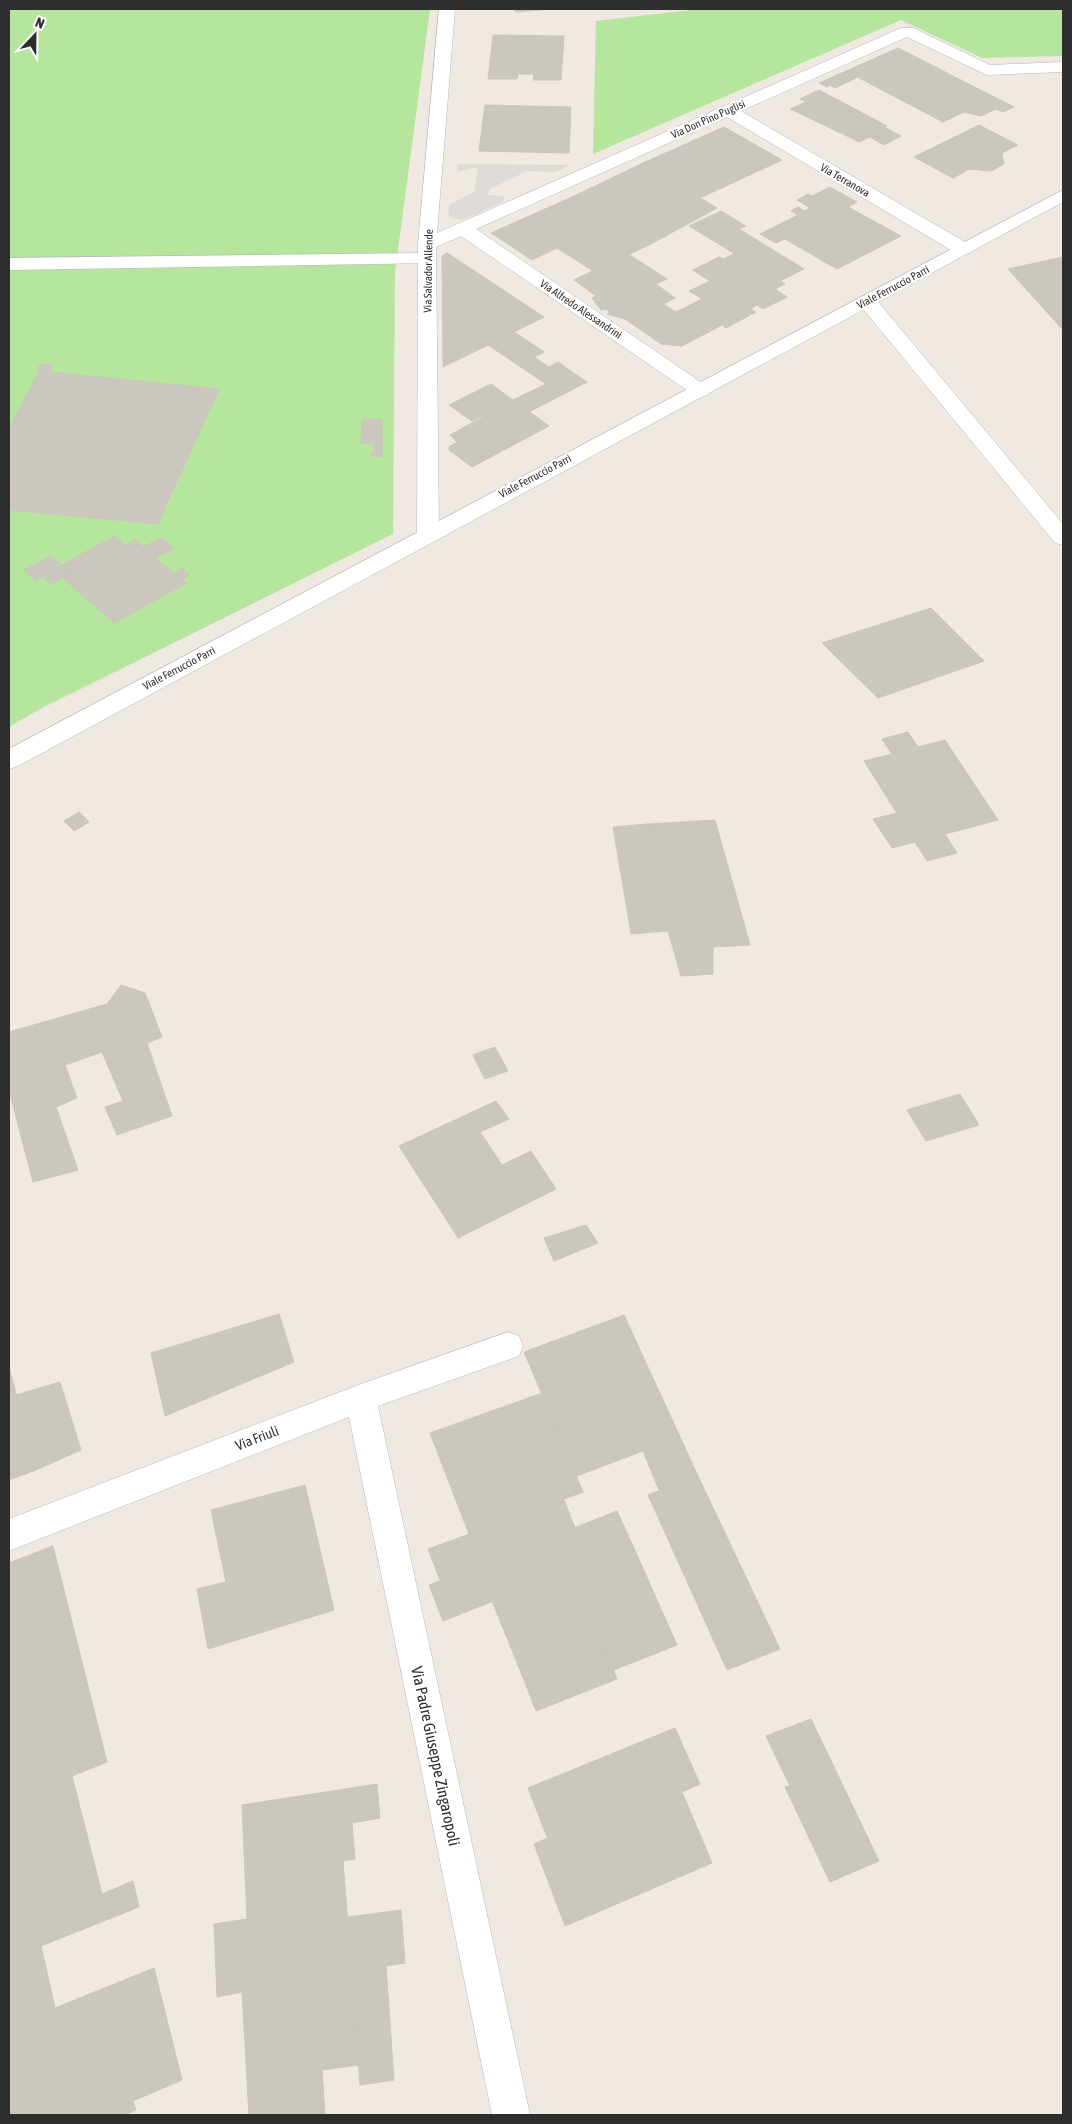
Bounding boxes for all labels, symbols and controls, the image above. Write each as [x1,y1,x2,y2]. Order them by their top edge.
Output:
north arrow [10,10,60,60]
text: N [33,14,47,32]
street label: Via Don Pino Puglisi [669,97,747,141]
street label: Via Terranova [818,161,872,199]
street label: Via Salvador Allende [421,229,435,313]
street label: Viale Ferruccio Parri [855,263,931,311]
street label: Via Alfredo Alessandrini [538,277,624,341]
street label: Viale Ferruccio Parri [497,452,573,500]
street label: Viale Ferruccio Parri [141,644,217,692]
street label: Via Friuli [233,1422,281,1454]
street label: Via Padre Giuseppe Zingaropoli [407,1665,464,1848]

